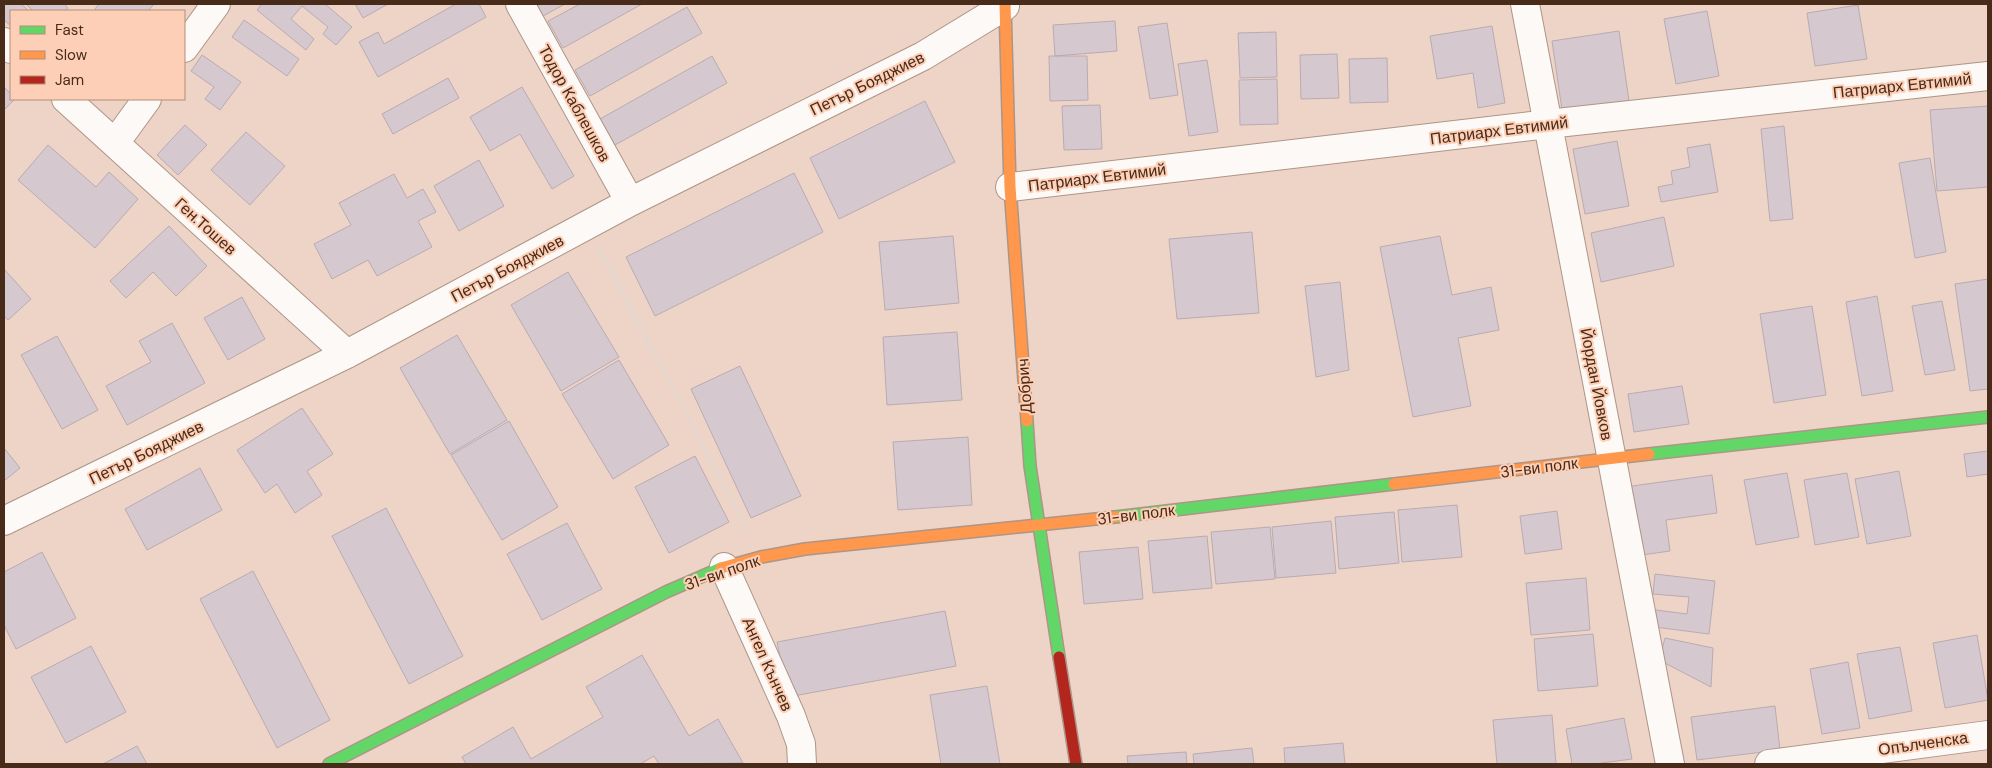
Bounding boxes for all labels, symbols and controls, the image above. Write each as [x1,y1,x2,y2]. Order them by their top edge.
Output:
legend [10,10,185,100]
text: Fast [55,20,84,40]
street label: Тодор Каблешков [534,41,615,166]
text: Slow [55,45,88,65]
street label: Петър Бояджиев [807,47,928,120]
street label: Патриарх Евтимий [1832,68,1972,103]
text: Jam [55,70,84,90]
street label: Патриарх Евтимий [1429,112,1569,149]
street label: Патриарх Евтимий [1027,159,1167,196]
street label: Ген.Тошев [170,193,241,260]
street label: Петър Бояджиев [447,230,567,307]
street label: Йордан Йовков [1575,326,1618,442]
street label: Добрич [1012,358,1037,414]
street label: Петър Бояджиев [86,416,207,489]
street label: 31-ви полк [1499,452,1580,483]
street label: 31-ви полк [1096,499,1177,530]
street label: 31-ви полк [682,550,763,595]
street label: Ангел Кънчев [737,614,798,715]
street label: Опълченска [1877,727,1969,760]

